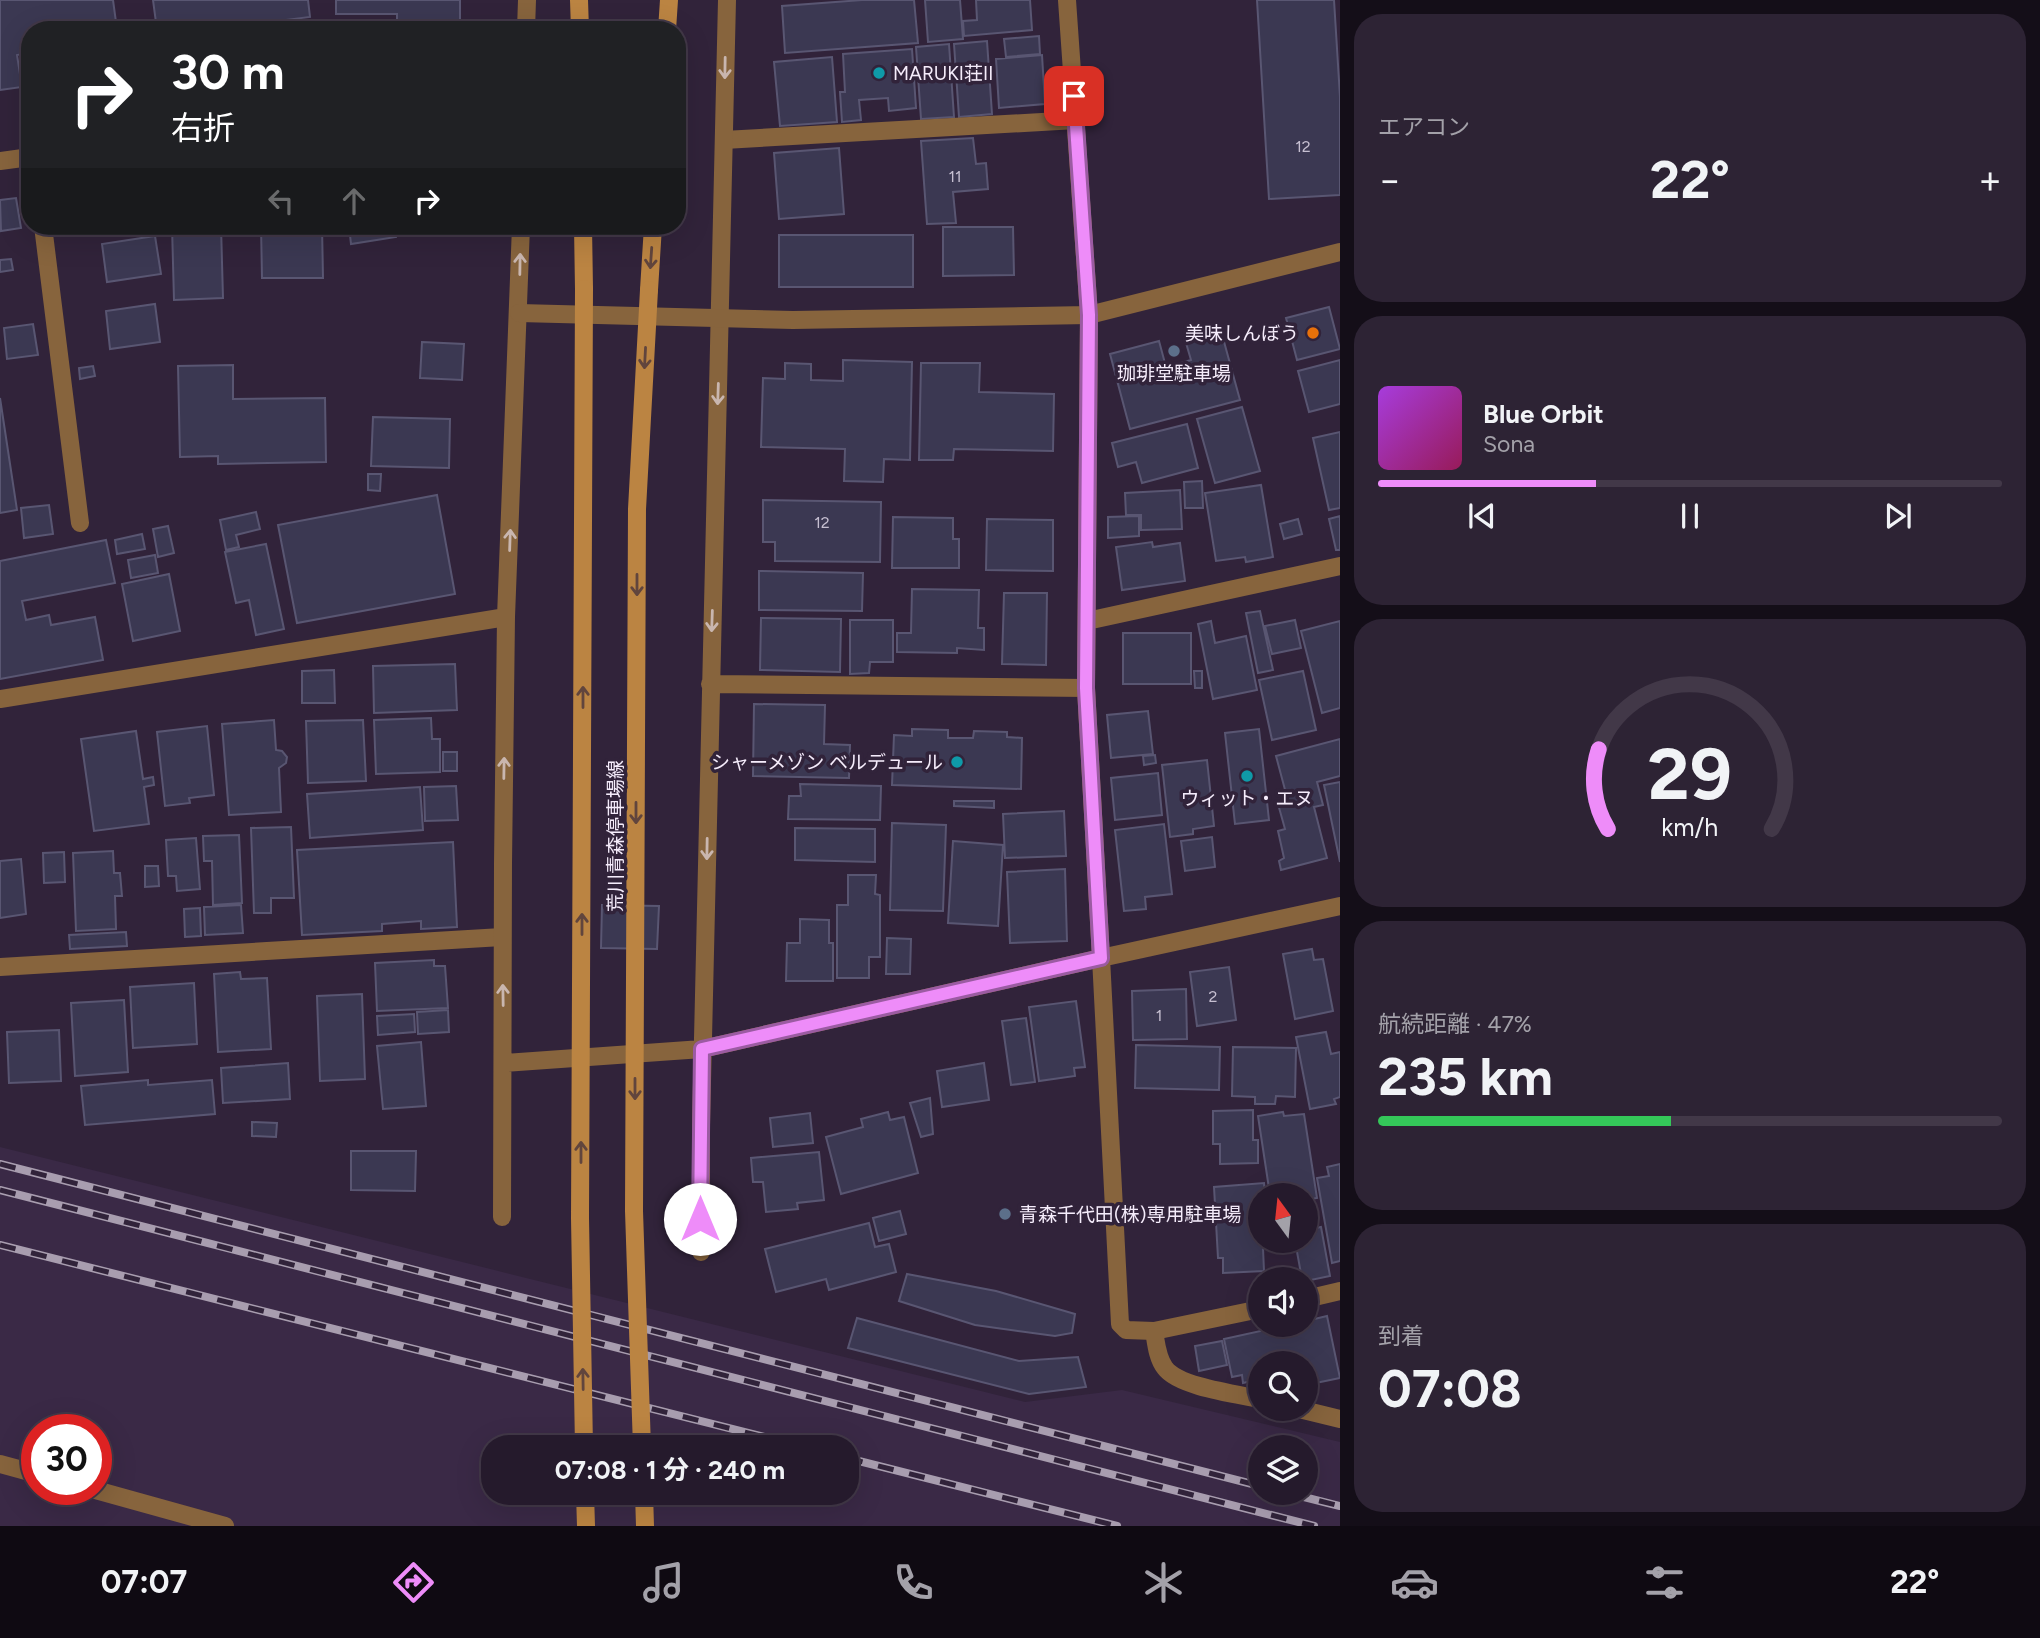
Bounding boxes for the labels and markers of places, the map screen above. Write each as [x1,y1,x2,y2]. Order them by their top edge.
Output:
place label: MARUKI荘II [893,62,993,85]
marker: MARUKI荘II [871,65,887,81]
pin [1044,66,1104,126]
place label: 美味しんぼう [1185,322,1299,345]
marker: 美味しんぼう [1305,325,1321,341]
marker: 珈琲堂駐車場 [1166,343,1182,359]
place label: 珈琲堂駐車場 [1117,362,1231,385]
place label: シャーメゾン ベルデュール [711,751,943,774]
marker: シャーメゾン ベルデュール [949,754,965,770]
marker: ウィット・エヌ [1239,768,1255,784]
place label: ウィット・エヌ [1180,787,1314,810]
place label: 青森千代田(株)専用駐車場 [1019,1203,1241,1226]
marker: 青森千代田(株)専用駐車場 [997,1206,1013,1222]

